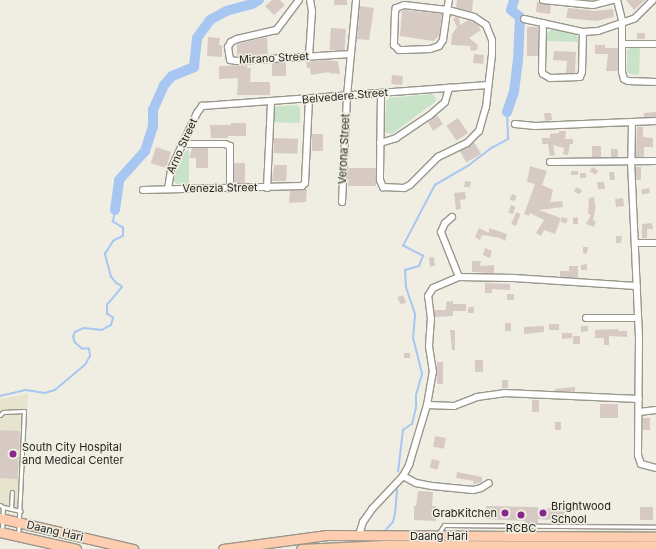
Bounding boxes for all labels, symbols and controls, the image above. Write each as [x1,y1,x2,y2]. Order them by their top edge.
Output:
street label: Mirano Street [239,50,309,66]
street label: Belvedere Street [301,86,389,106]
street label: Verona Street [336,113,352,185]
street label: Arno Street [164,116,200,176]
street label: Venezia Street [182,181,258,195]
place label: South City Hospital and Medical Center [22,441,124,467]
marker: South City Hospital and Medical Center [7,448,19,460]
place label: Brightwood School [551,500,611,526]
place label: GrabKitchen [432,506,497,520]
marker: GrabKitchen [500,508,510,518]
marker: Brightwood School [538,508,548,518]
marker: RCBC [516,510,526,520]
street label: Daang Hari [25,518,85,544]
place label: RCBC [506,521,536,535]
street label: Daang Hari [410,529,468,543]

